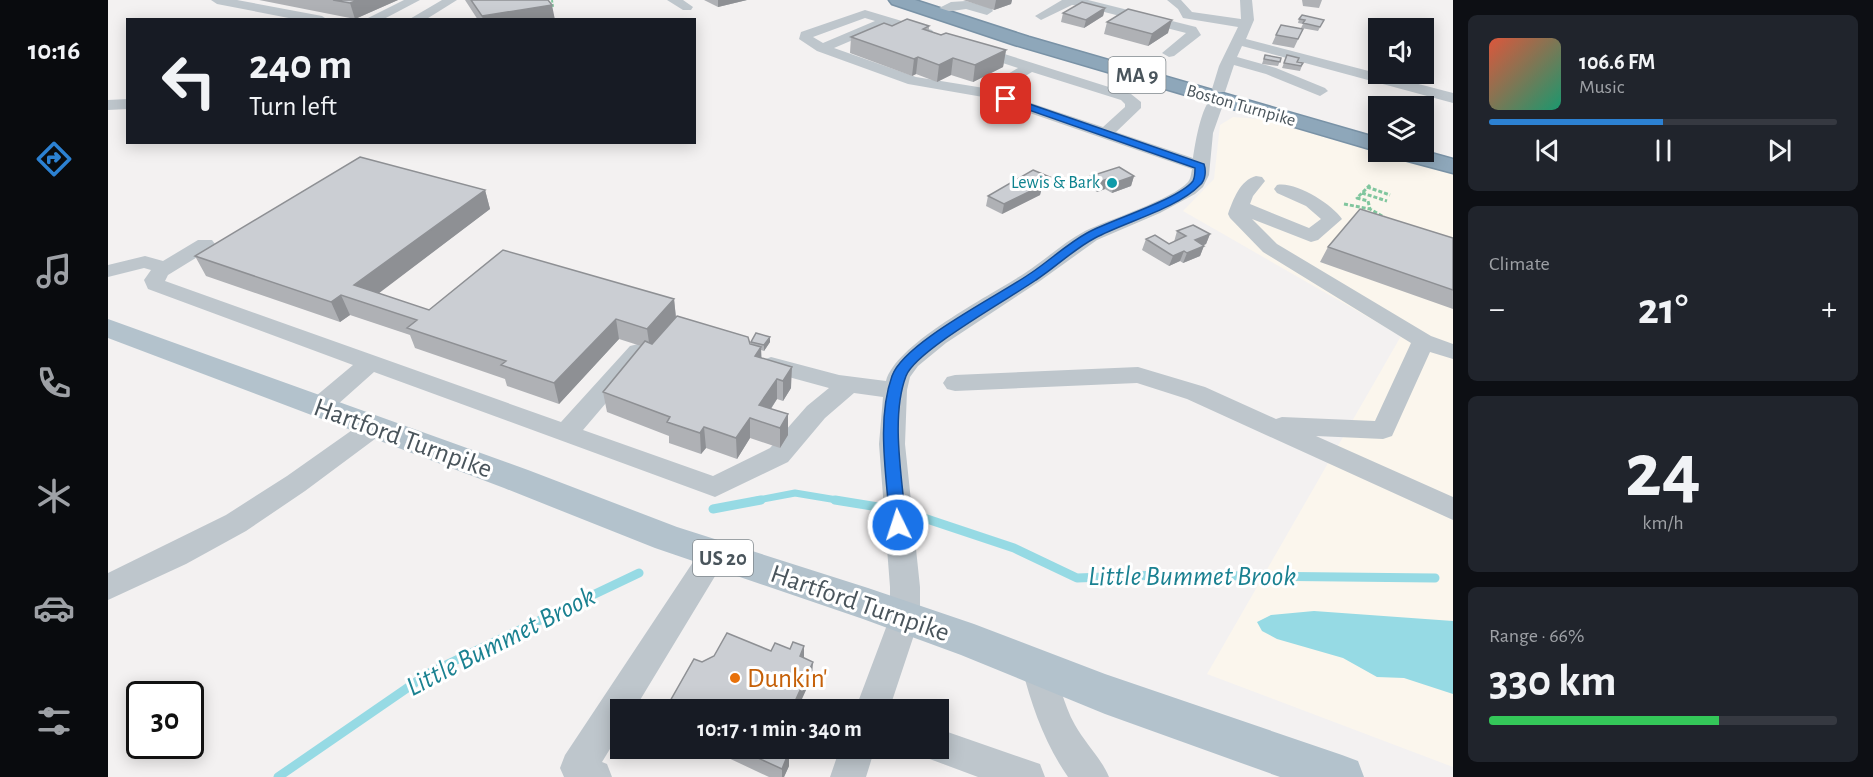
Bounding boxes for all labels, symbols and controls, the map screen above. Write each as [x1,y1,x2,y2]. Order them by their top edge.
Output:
map controls [1368,18,1434,162]
button: sound [1368,18,1434,84]
text: 10:16 [28,37,80,64]
icon: left [150,42,228,120]
text: 240 m [249,44,352,86]
text: 106.6 FM [1579,51,1655,73]
road number: MA 9 [1108,57,1166,93]
pin [980,73,1031,124]
text: Music [1579,77,1625,97]
icon: arrive [989,82,1022,115]
street label: Boston Turnpike [1184,82,1298,130]
text: Turn left [249,93,337,120]
button: layers [1368,96,1434,162]
icon: previous [1531,134,1564,167]
icon: pause [1647,134,1680,167]
icon: next [1763,134,1796,167]
icon: directions [33,138,75,180]
place label: Lewis & Bark [1011,174,1101,192]
marker: Lewis & Bark [1105,176,1119,190]
icon: music [33,250,75,292]
text: Climate [1489,254,1550,274]
text: 21° [1638,287,1688,332]
text: − [1489,293,1505,326]
text: + [1821,293,1837,326]
icon: phone [33,362,75,404]
street label: Hartford Turnpike [310,393,496,483]
text: 24 [1625,433,1701,511]
icon: climate [33,475,75,517]
position arrow [866,493,930,557]
text: km/h [1642,513,1684,533]
road number: US 20 [693,540,753,576]
street label: Hartford Turnpike [767,560,953,646]
water label: Little Bummet Brook [1088,563,1296,591]
water label: Little Bummet Brook [402,582,600,702]
icon: car [33,587,75,629]
text: Range · 66% [1489,626,1584,646]
text: 330 km [1489,659,1617,704]
place label: Dunkin' [747,665,827,692]
marker: Dunkin' [728,671,742,685]
speed limit sign: 30 [126,681,204,759]
icon: filters [33,700,75,742]
text: 10:17 · 1 min · 340 m [697,718,862,740]

